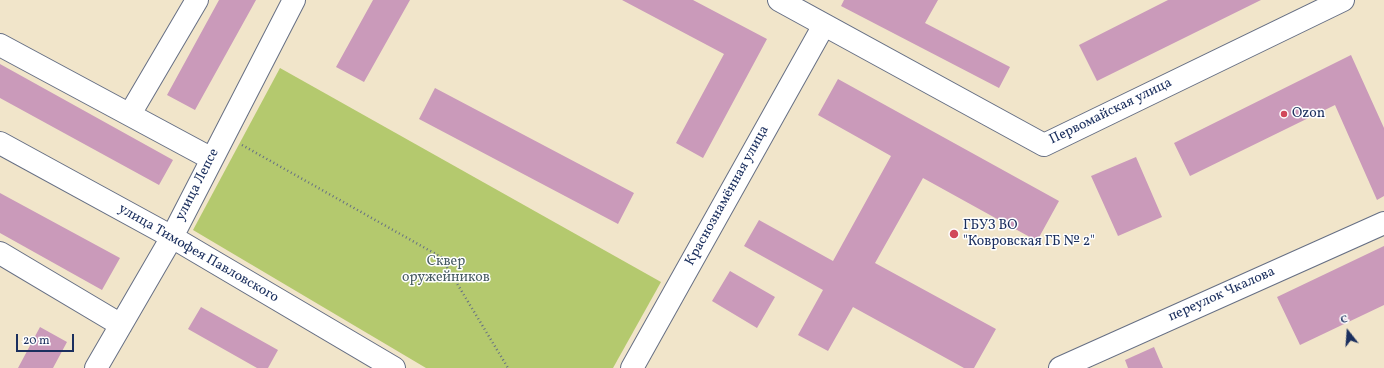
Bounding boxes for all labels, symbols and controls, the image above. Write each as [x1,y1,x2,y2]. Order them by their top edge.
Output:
street label: Первомайская улица [1047,75,1175,149]
place label: Ozon [1292,106,1325,122]
marker: Ozon [1279,109,1289,119]
street label: Краснознамённая улица [682,123,774,269]
street label: улица Лепсе [173,146,223,224]
street label: улица Тимофея Павловского [115,201,281,307]
place label: ГБУЗ ВО "Ковровская ГБ № 2" [963,218,1095,250]
marker: ГБУЗ ВО "Ковровская ГБ № 2" [948,228,960,240]
park label: Сквер оружейников [402,254,490,286]
street label: переулок Чкалова [1166,264,1278,326]
north arrow [1328,312,1368,352]
text: С [1339,312,1350,328]
scale bar [18,326,76,352]
text: 20 m [23,333,50,349]

